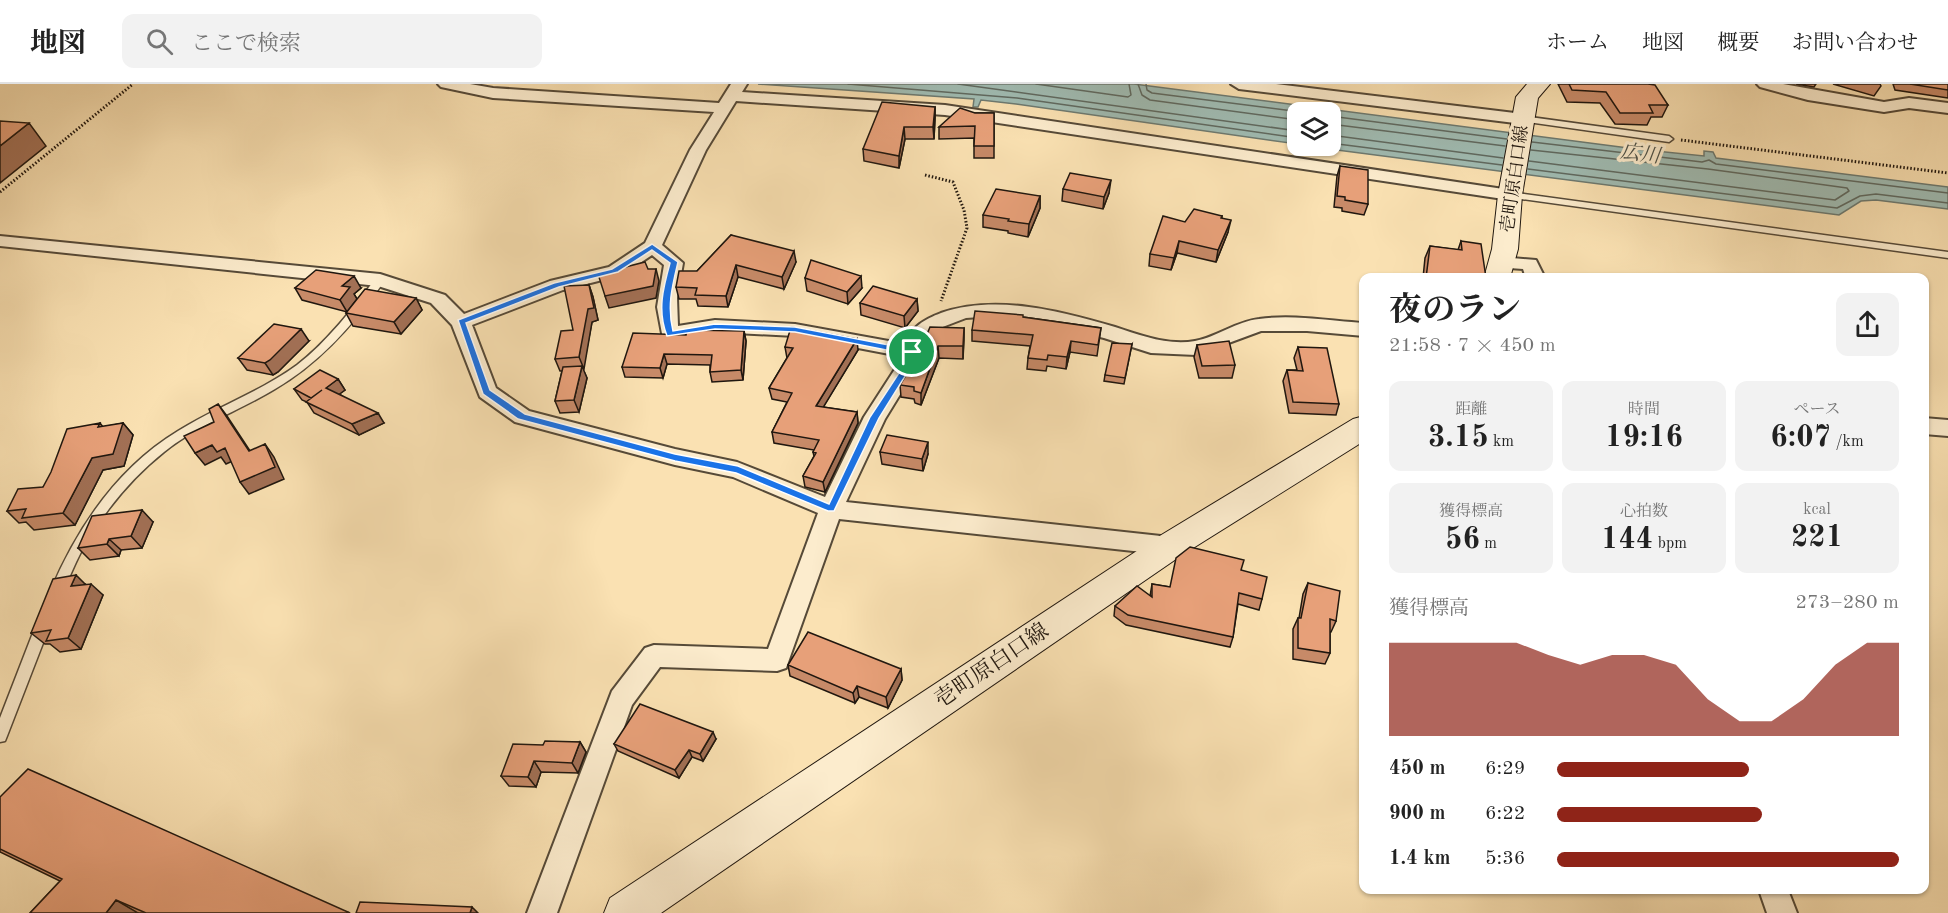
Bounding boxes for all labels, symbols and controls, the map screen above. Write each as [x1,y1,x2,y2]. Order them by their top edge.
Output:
search box [122,14,542,68]
icon: search [143,25,176,58]
text: 地図 [30,31,86,59]
text: ここで検索 [191,33,301,55]
text: ホーム [1546,33,1609,54]
text: 地図 [1642,33,1684,54]
text: 概要 [1717,33,1759,54]
text: お問い合わせ [1792,33,1918,54]
map controls [1287,102,1341,156]
button: layers [1287,102,1341,156]
street label: 壱町原白口線 [1497,124,1531,234]
water label: 広川 [1619,141,1663,168]
button: share [1836,293,1899,356]
text: 夜のラン [1389,295,1521,328]
pin [886,326,937,377]
icon: arrive [895,335,928,368]
text: 21:58 · 7 × 450 m [1389,336,1556,356]
text: 距離 [1455,402,1487,418]
text: 時間 [1628,402,1660,418]
text: ペース [1793,402,1841,418]
text: 3.15 [1428,423,1489,453]
text: 19:16 [1605,423,1683,453]
text: 6:07 [1770,423,1831,453]
text: km [1489,434,1514,450]
text: /km [1831,434,1864,450]
text: kcal [1803,502,1831,518]
text: 獲得標高 [1439,504,1503,520]
text: 心拍数 [1620,504,1668,520]
text: 221 [1791,523,1843,553]
text: 56 [1445,525,1480,555]
text: 144 [1601,525,1653,555]
text: m [1480,536,1497,552]
text: bpm [1653,536,1687,552]
text: 273–280 m [1796,593,1899,613]
text: 獲得標高 [1389,599,1469,619]
street label: 壱町原白口線 [930,618,1053,712]
text: 450 m [1389,759,1445,779]
text: 6:29 [1485,759,1525,779]
text: 900 m [1389,804,1445,824]
text: 6:22 [1485,804,1525,824]
text: 1.4 km [1389,849,1451,869]
text: 5:36 [1485,849,1525,869]

